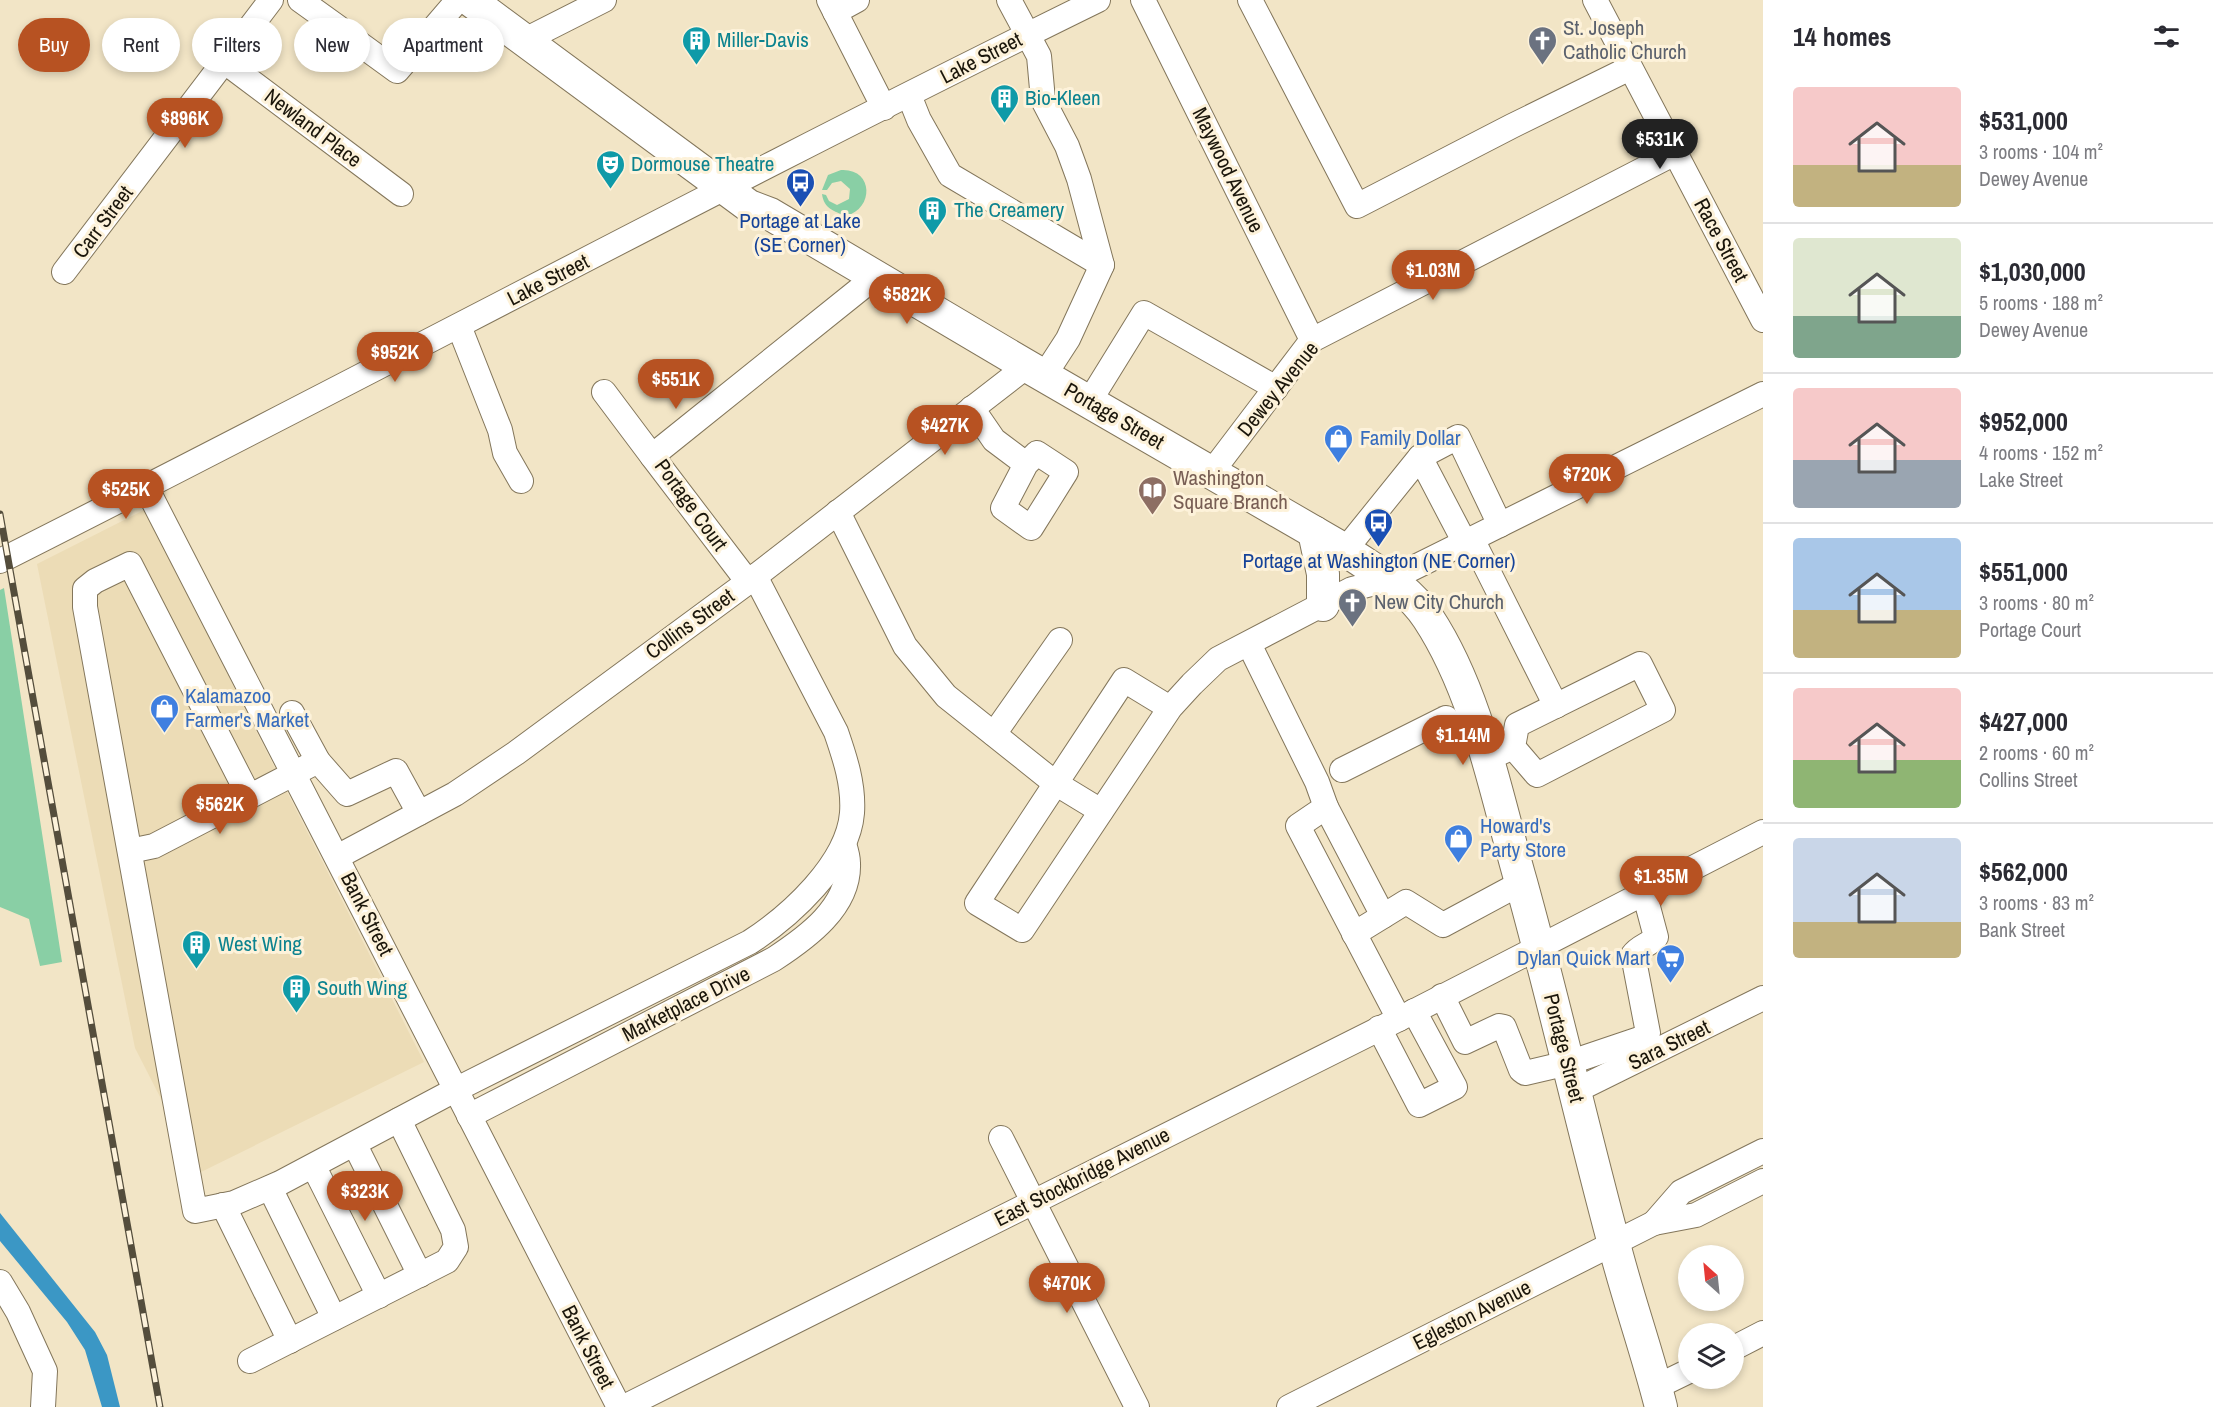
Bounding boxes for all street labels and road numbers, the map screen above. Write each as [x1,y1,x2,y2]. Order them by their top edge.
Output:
street label: Lake Street [935,25,1027,90]
street label: Newland Place [259,81,368,174]
street label: Maywood Avenue [1186,102,1271,237]
street label: Carr Street [66,179,140,264]
street label: Race Street [1687,193,1756,287]
street label: Lake Street [502,247,594,312]
street label: Dewey Avenue [1230,335,1325,442]
street label: Portage Street [1059,375,1170,456]
street label: Portage Court [648,453,735,557]
street label: Collins Street [639,581,740,666]
street label: Bank Street [334,867,401,961]
street label: Marketplace Drive [617,959,755,1048]
street label: Portage Street [1537,990,1592,1105]
street label: Sara Street [1623,1012,1714,1077]
street label: East Stockbridge Avenue [989,1120,1174,1233]
street label: Egleston Avenue [1408,1272,1536,1357]
street label: Bank Street [555,1300,622,1394]

